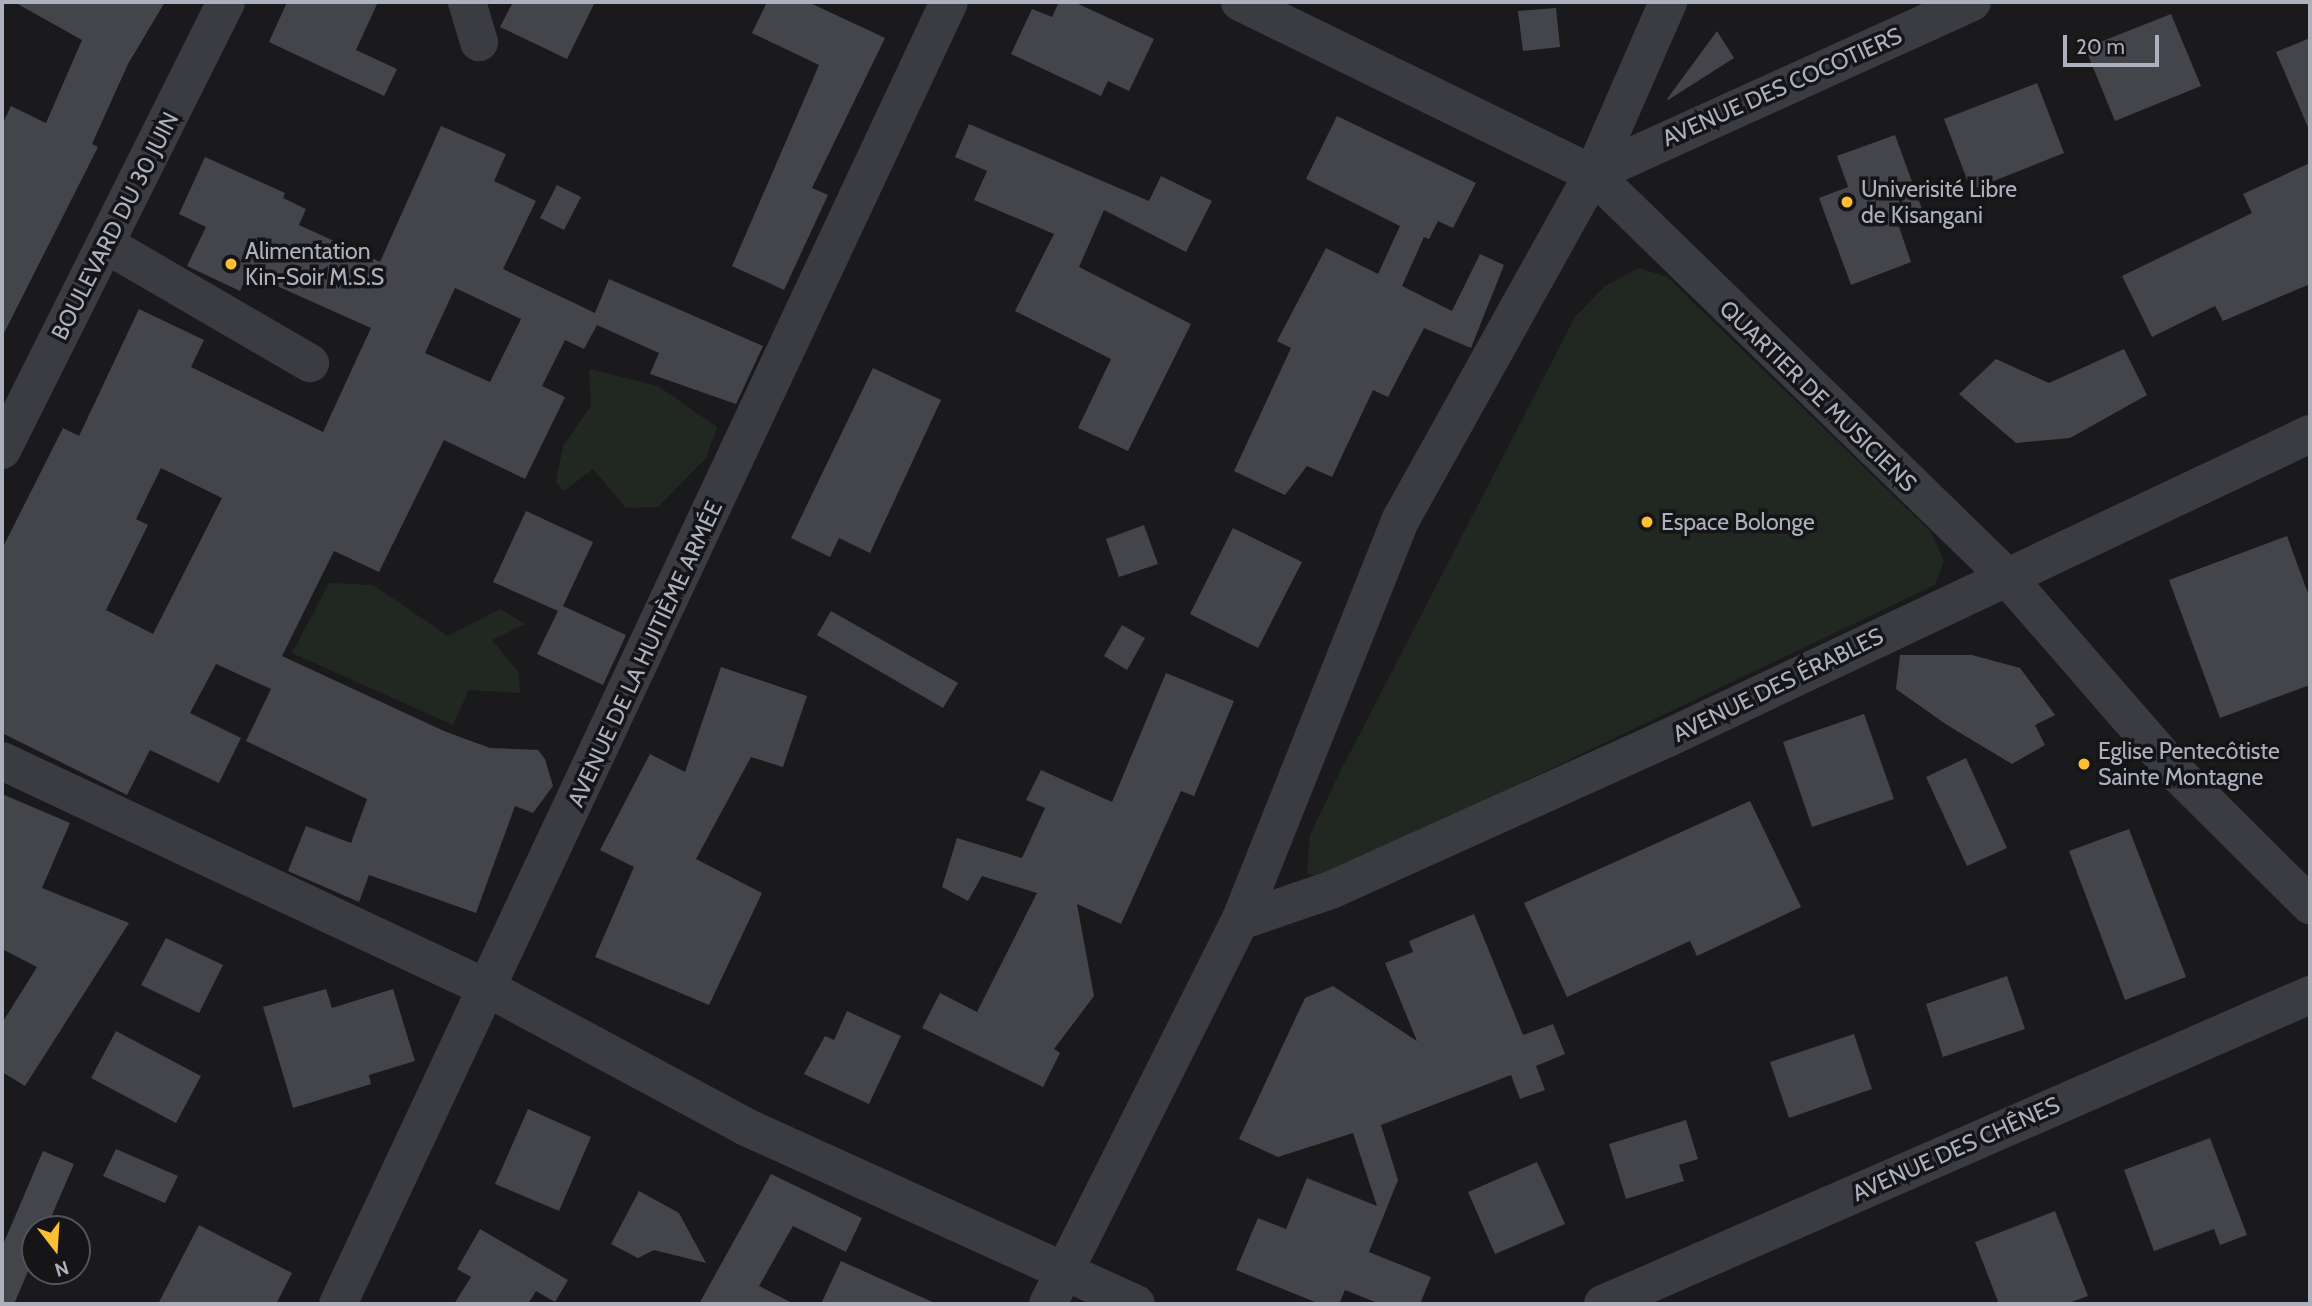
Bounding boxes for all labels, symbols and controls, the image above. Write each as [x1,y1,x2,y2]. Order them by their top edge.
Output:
scale bar [2067,21,2163,65]
street label: AVENUE DES COCOTIERS [1658,22,1906,152]
text: 20 m [2076,34,2125,59]
street label: BOULEVARD DU 30 JUIN [46,107,184,345]
place label: Univerisité Libre de Kisangani [1861,175,2017,229]
marker: Univerisité Libre de Kisangani [1839,194,1855,210]
place label: Alimentation Kin-Soir M.S.S [245,237,384,291]
marker: Alimentation Kin-Soir M.S.S [223,256,239,272]
street label: QUARTIER DE MUSICIENS [1714,295,1922,497]
street label: AVENUE DE LA HUITIÈME ARMÉE [562,497,728,811]
place label: Espace Bolonge [1661,508,1815,536]
marker: Espace Bolonge [1639,514,1655,530]
street label: AVENUE DES ÉRABLES [1668,622,1888,748]
place label: Eglise Pentecôtiste Sainte Montagne [2098,737,2280,791]
marker: Eglise Pentecôtiste Sainte Montagne [2076,756,2092,772]
street label: AVENUE DES CHÊNES [1848,1091,2064,1207]
north arrow [21,1215,91,1285]
text: N [52,1256,71,1282]

